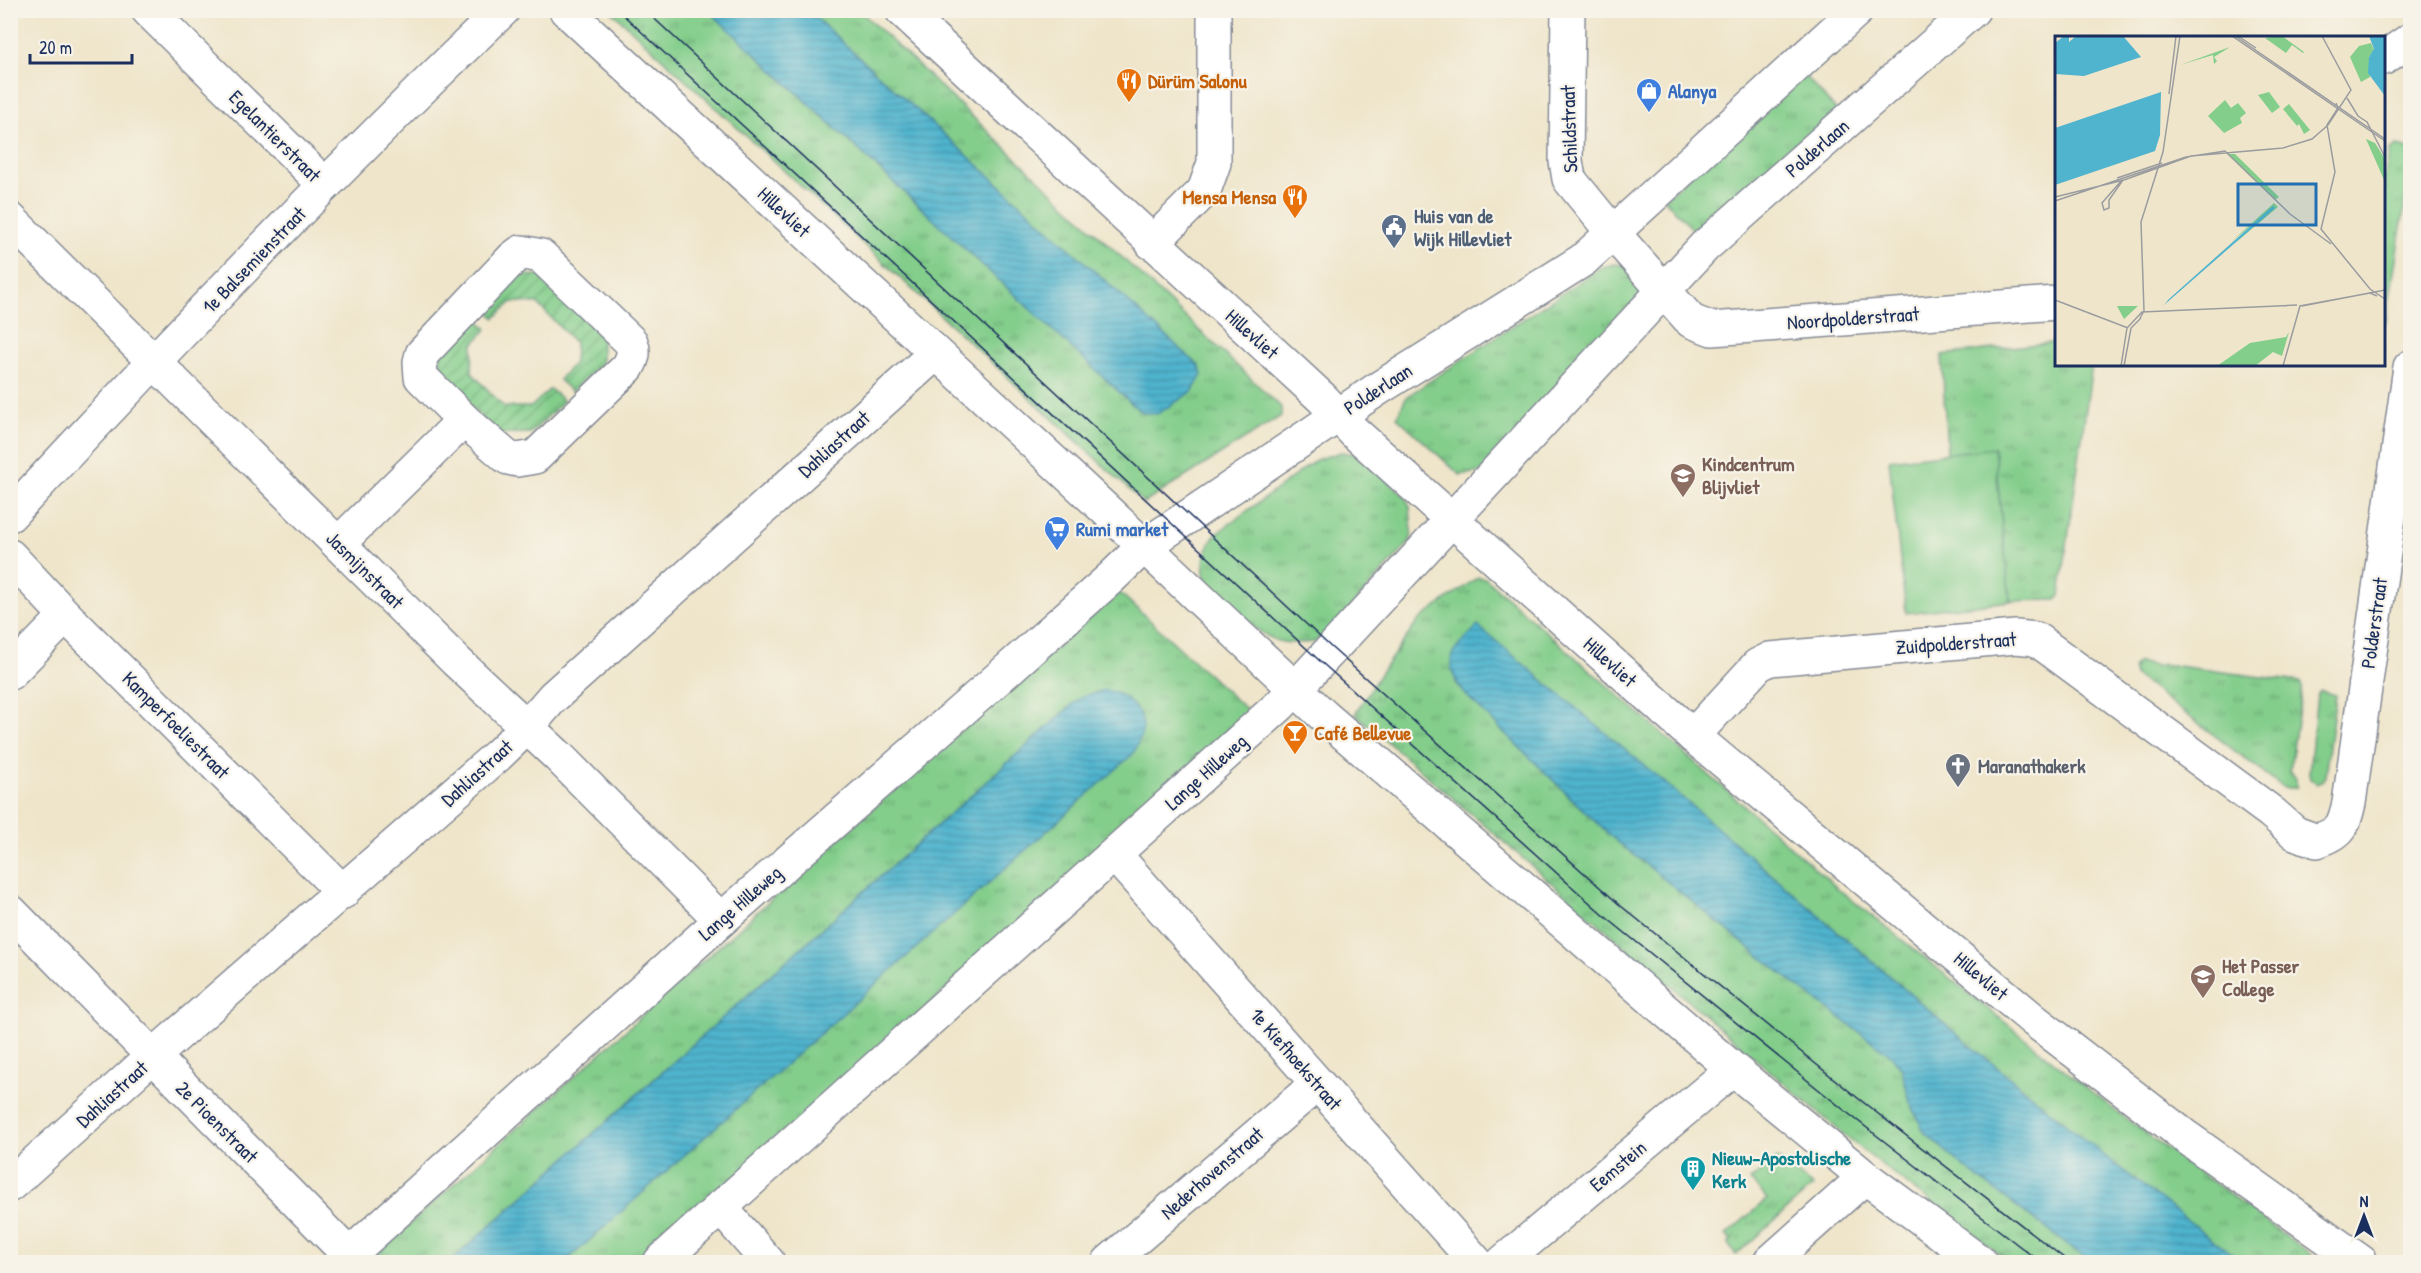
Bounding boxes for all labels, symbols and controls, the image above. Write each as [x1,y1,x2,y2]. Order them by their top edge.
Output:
scale bar [30,27,132,65]
text: 20 m [39,35,72,60]
inset map [2055,36,2385,366]
restaurant icon: Dürüm Salonu [1114,66,1144,104]
place label: Dürüm Salonu [1148,67,1248,94]
shop icon: Alanya [1634,76,1664,114]
place label: Alanya [1668,77,1716,105]
street label: Egelantierstraat [223,84,328,188]
street label: Schildstraat [1553,84,1584,173]
street label: Polderlaan [1779,112,1854,183]
street label: Hillevliet [752,180,817,244]
restaurant icon: Mensa Mensa [1280,182,1310,220]
place label: Mensa Mensa [1183,183,1276,210]
street label: 1e Balsemienstraat [196,200,312,319]
place label: Huis van de Wijk Hillevliet [1414,202,1513,252]
public building icon: Huis van de Wijk Hillevliet [1379,212,1409,250]
street label: Noordpolderstraat [1786,299,1921,336]
street label: Hillevliet [1220,302,1286,366]
street label: Polderlaan [1338,356,1417,421]
street label: Dahliastraat [792,403,876,483]
place label: Kindcentrum Blijvliet [1702,450,1795,500]
school or university icon: Kindcentrum Blijvliet [1668,461,1698,499]
supermarket icon: Rumi market [1042,514,1072,552]
place label: Rumi market [1076,515,1169,542]
street label: Jasmijnstraat [321,525,411,615]
street label: Polderstraat [2354,575,2393,670]
street label: Zuidpolderstraat [1895,625,2018,660]
street label: Hillevliet [1578,630,1644,694]
street label: Kamperfoeliestraat [117,665,237,785]
bar icon: Café Bellevue [1280,718,1310,756]
place label: Café Bellevue [1314,719,1411,746]
street label: Lange Hilleweg [1159,727,1253,816]
street label: Dahliastraat [435,732,519,812]
church icon: Maranathakerk [1943,751,1973,789]
place label: Maranathakerk [1978,752,2086,779]
street label: Lange Hilleweg [692,859,787,946]
street label: Hillevliet [1948,945,2015,1007]
place label: Het Passer College [2222,952,2300,1003]
school or university icon: Het Passer College [2188,962,2218,1000]
street label: 1e Kiefhoekstraat [1244,1002,1349,1116]
street label: Dahliastraat [70,1053,154,1133]
street label: 2e Pioenstraat [170,1075,265,1169]
street label: Nederhovenstraat [1154,1120,1270,1225]
street label: Eemstein [1584,1134,1652,1197]
place label: Nieuw-Apostolische Kerk [1712,1144,1851,1194]
building icon: Nieuw-Apostolische Kerk [1678,1154,1708,1192]
north arrow [2334,1186,2394,1246]
text: N [2360,1190,2369,1212]

